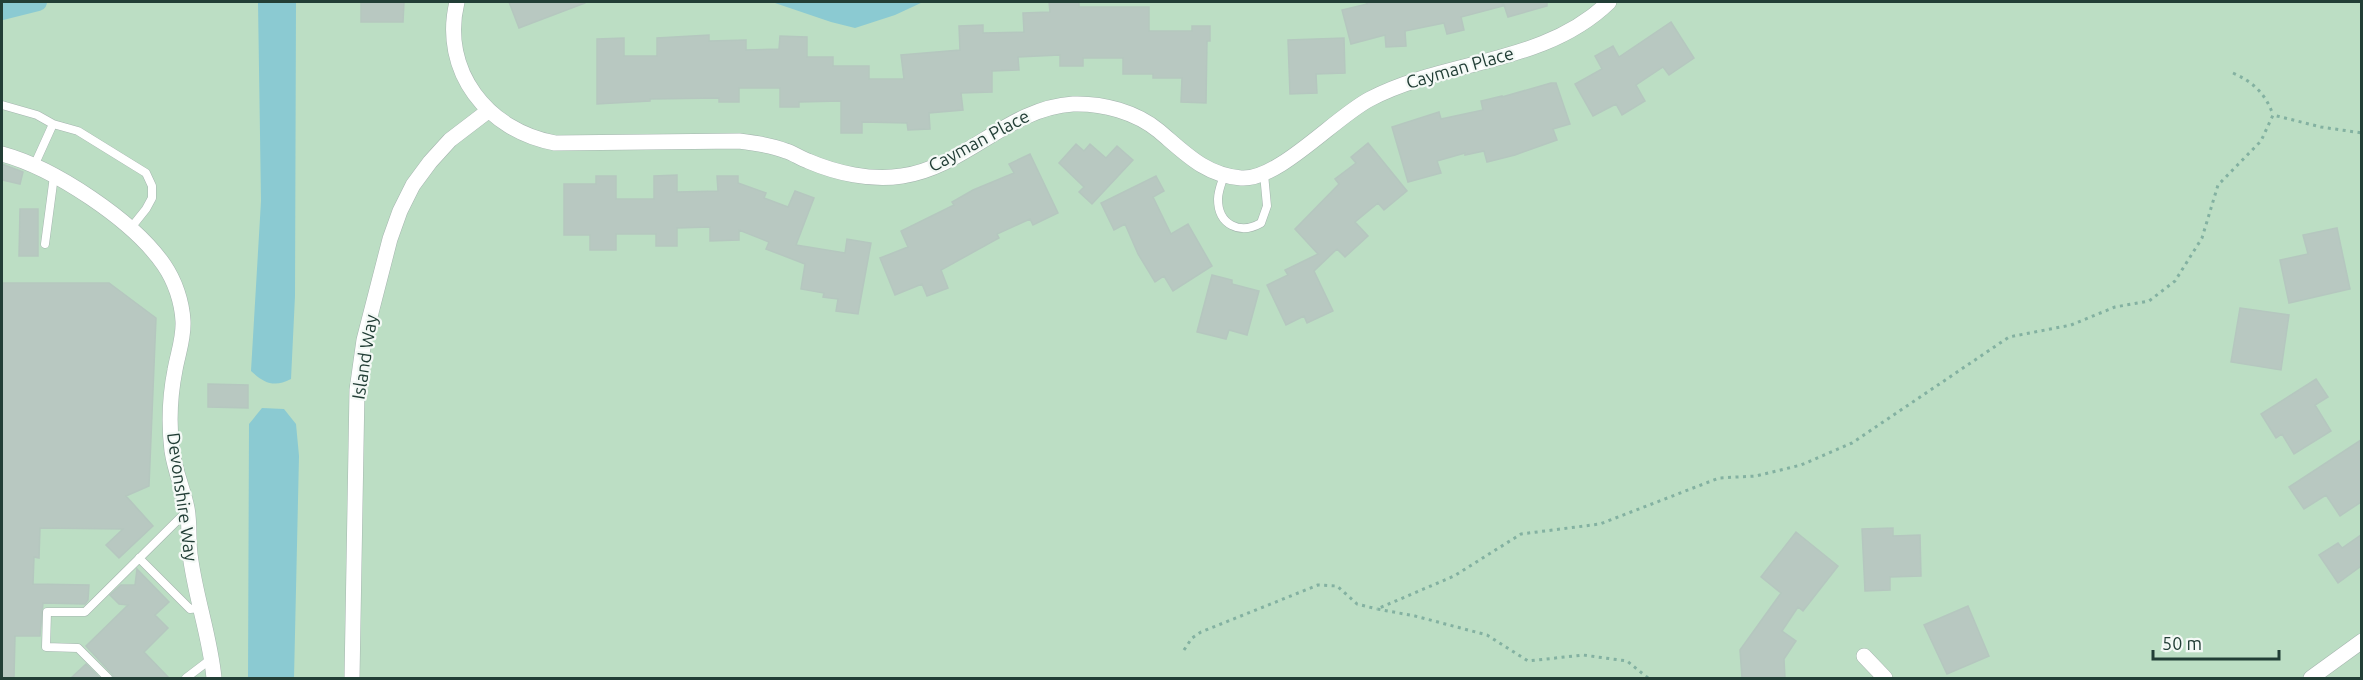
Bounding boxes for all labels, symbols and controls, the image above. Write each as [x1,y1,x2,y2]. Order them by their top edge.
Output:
street label: Cayman Place [1404,42,1516,92]
street label: Cayman Place [925,105,1032,175]
street label: Island Way [347,313,381,401]
street label: Devonshire Way [164,431,202,563]
scale bar [2153,623,2279,661]
text: 50 m [2162,633,2202,653]

